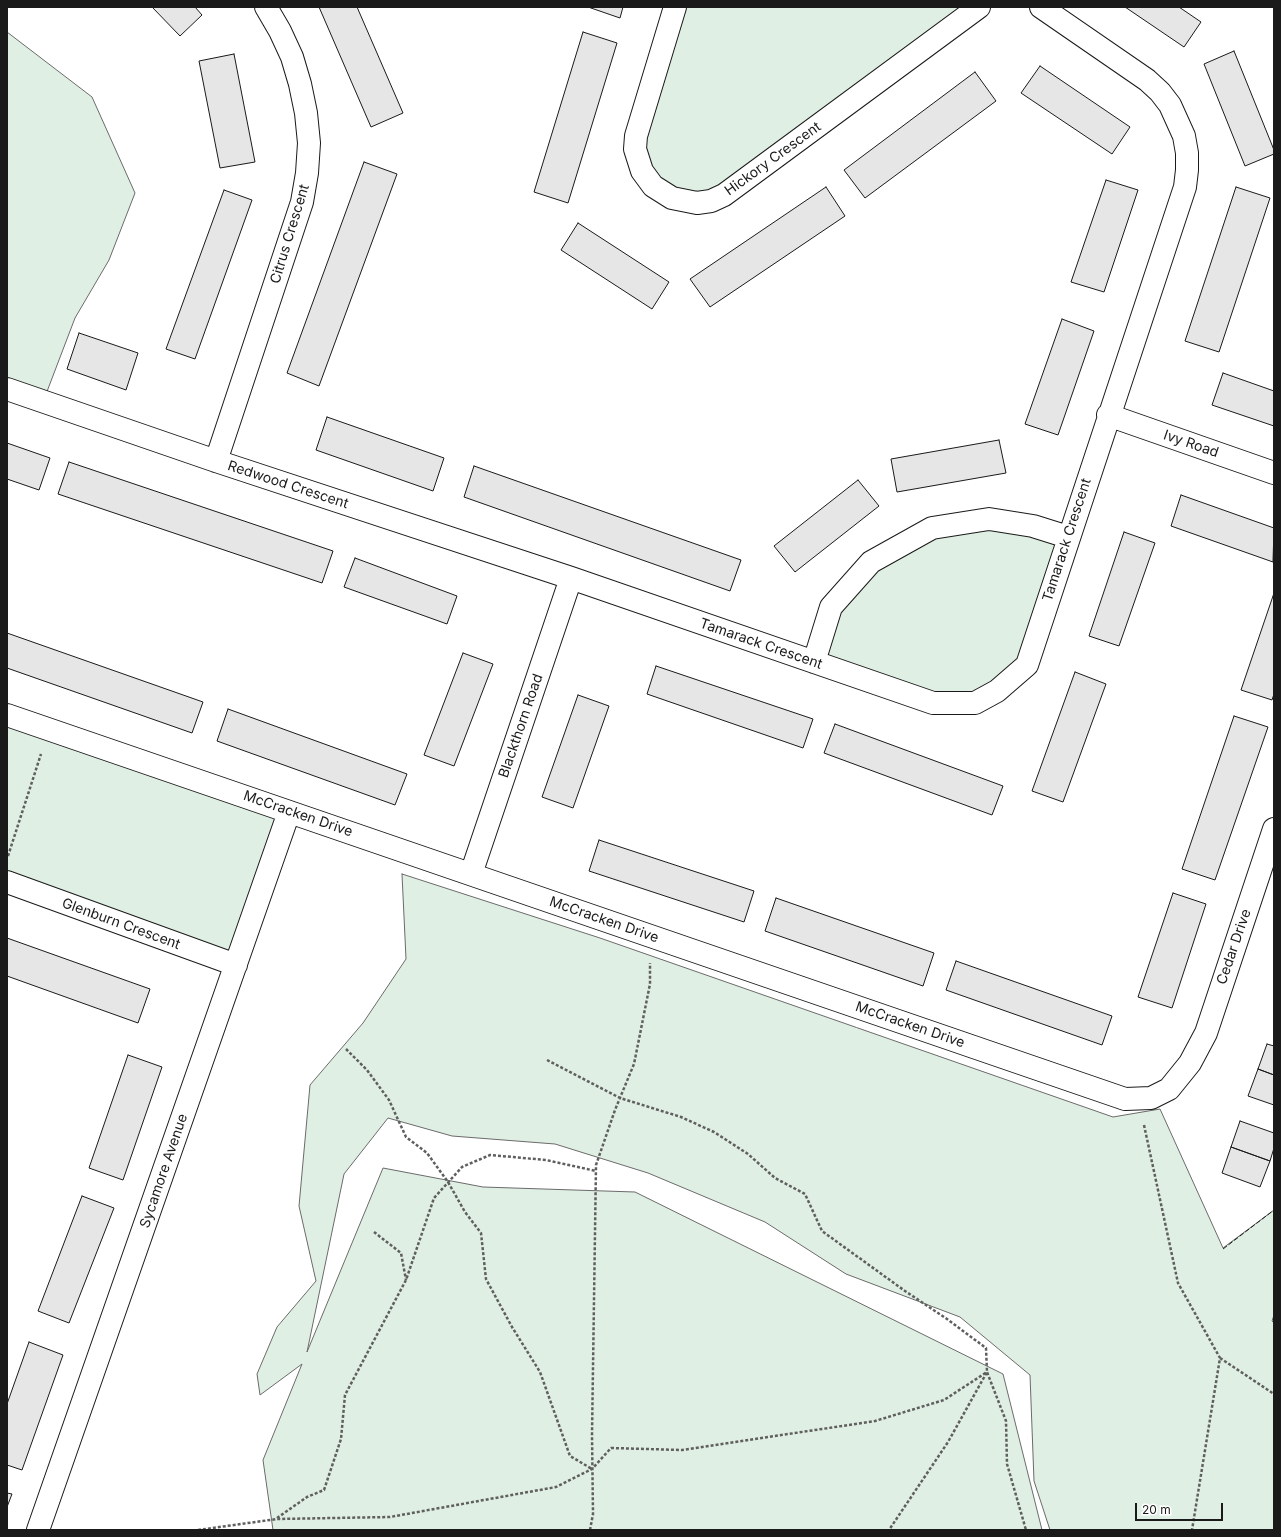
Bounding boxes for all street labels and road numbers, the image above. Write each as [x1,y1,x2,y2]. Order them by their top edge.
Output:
street label: Hickory Crescent [722,119,824,199]
street label: Citrus Crescent [267,182,313,286]
street label: Ivy Road [1161,427,1221,461]
street label: Redwood Crescent [226,458,350,512]
street label: Tamarack Crescent [1039,476,1095,604]
street label: Tamarack Crescent [697,615,825,673]
street label: Blackthorn Road [495,672,547,780]
street label: McCracken Drive [241,787,355,841]
street label: McCracken Drive [547,893,661,947]
street label: Glenburn Crescent [60,895,182,953]
street label: Cedar Drive [1213,907,1255,987]
street label: McCracken Drive [853,998,967,1052]
street label: Sycamore Avenue [137,1112,191,1230]

